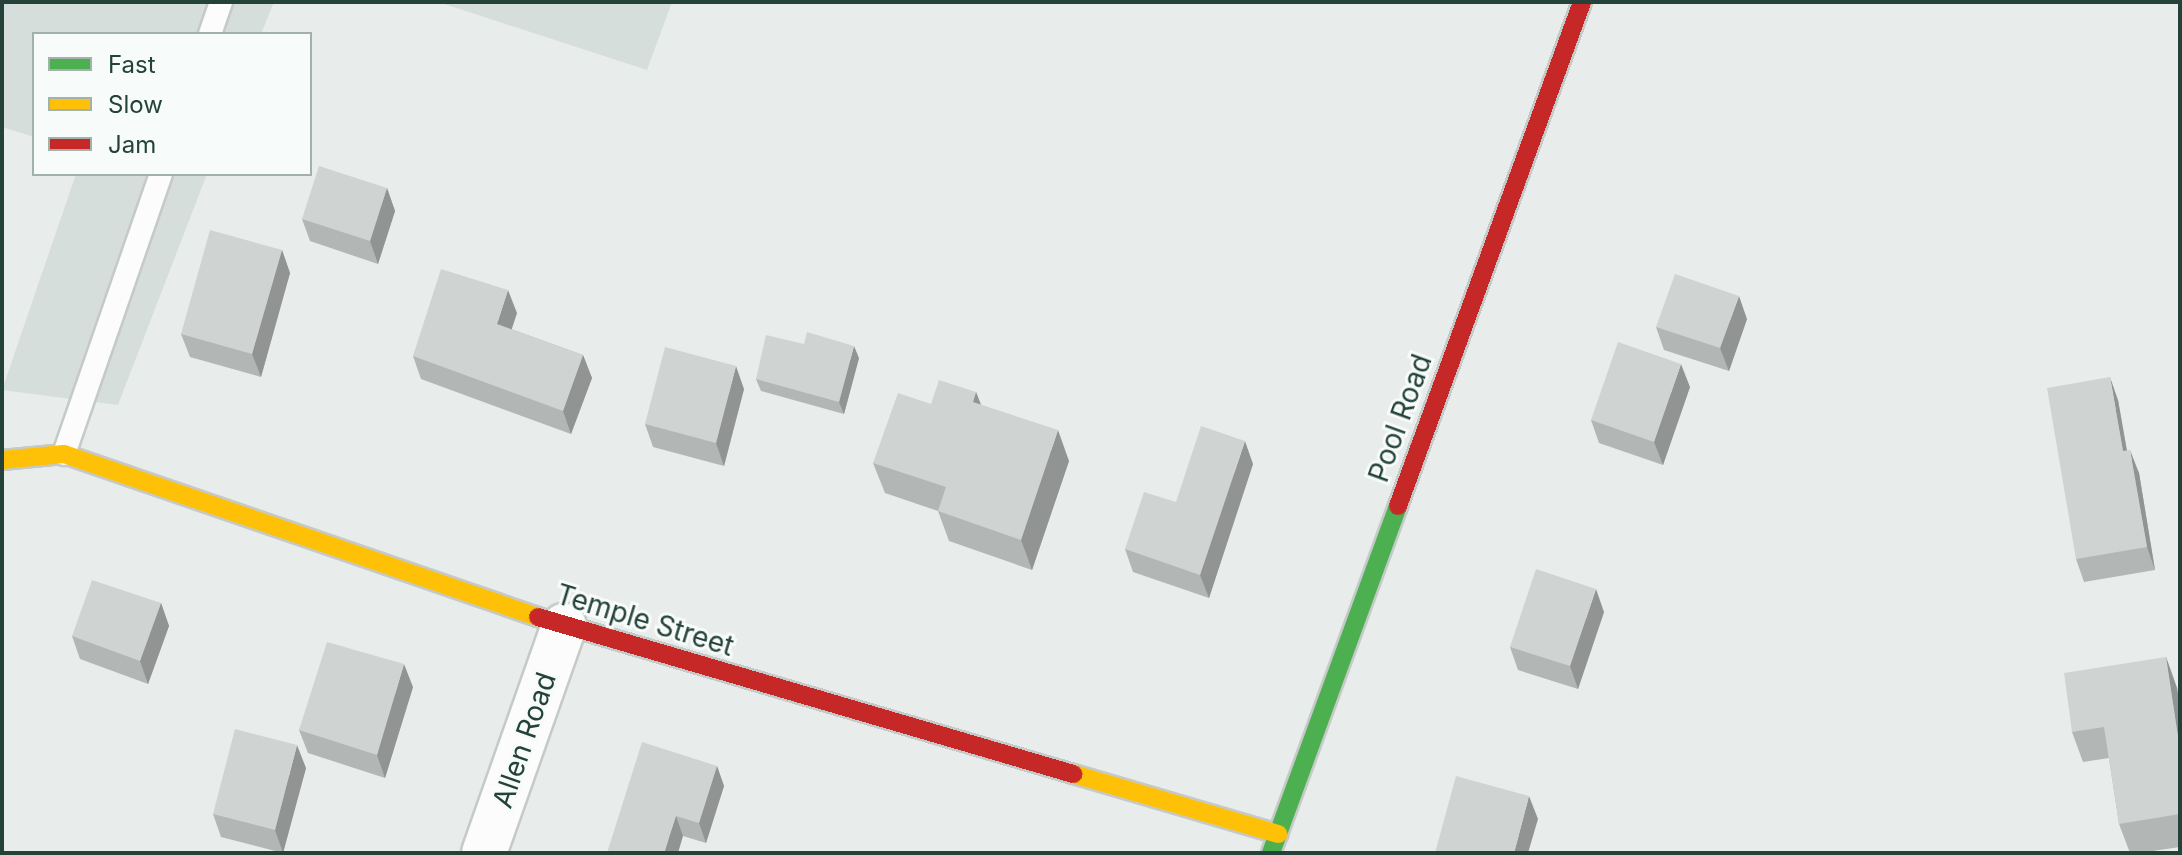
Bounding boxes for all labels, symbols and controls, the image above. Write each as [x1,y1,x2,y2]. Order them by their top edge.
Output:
legend [32,32,312,176]
text: Fast [108,50,156,79]
text: Slow [108,90,163,119]
text: Jam [108,130,156,159]
street label: Pool Road [1361,350,1439,486]
street label: Temple Street [552,577,738,663]
street label: Allen Road [485,668,563,812]

